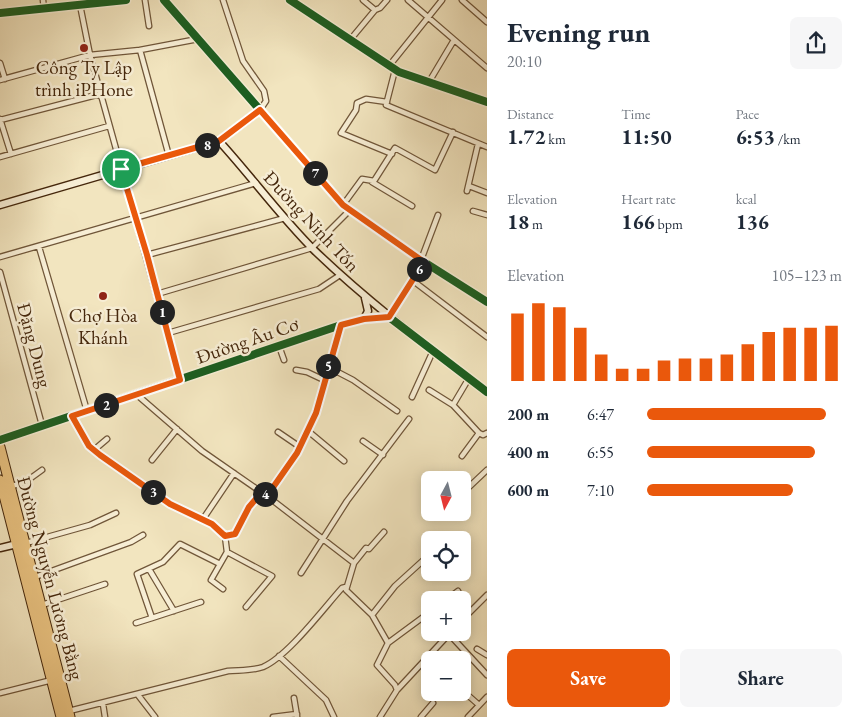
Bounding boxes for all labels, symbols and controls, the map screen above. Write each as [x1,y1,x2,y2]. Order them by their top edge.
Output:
text: Evening run [507,14,650,50]
button: share [790,17,842,69]
marker: Công Ty Lập trình iPHone [78,42,90,54]
text: 20:10 [507,51,542,72]
place label: Công Ty Lập trình iPHone [35,55,133,102]
text: Distance [507,105,554,123]
text: Time [621,105,651,123]
text: Pace [736,105,759,123]
text: 1.72 [507,123,546,150]
text: 11:50 [621,123,672,150]
text: 6:53 [736,123,775,150]
text: km [546,130,566,148]
text: /km [775,130,801,148]
pin: 8 [194,132,220,158]
text: 8 [204,136,211,154]
pin [100,148,142,190]
icon: arrive [107,155,135,183]
pin: 7 [302,160,328,186]
text: 7 [312,164,319,182]
street label: Đường Ninh Tốn [258,165,365,277]
text: Elevation [507,190,557,208]
text: Heart rate [621,190,676,208]
text: kcal [736,190,757,208]
text: 18 [507,208,529,235]
text: 166 [621,208,655,235]
text: 136 [736,208,769,235]
text: m [529,215,543,233]
text: bpm [655,215,683,233]
pin: 6 [406,256,432,282]
text: 6 [416,260,423,278]
text: Elevation [507,265,565,286]
text: 105–123 m [771,265,842,286]
marker: Chợ Hòa Khánh [97,290,109,302]
street label: Đặng Dung [11,300,58,391]
pin: 1 [150,300,174,324]
place label: Chợ Hòa Khánh [69,303,138,350]
text: 1 [159,303,166,321]
street label: Đường Âu Cơ [193,311,302,370]
pin: 5 [316,354,340,378]
text: 5 [325,357,332,375]
pin: 2 [94,392,118,418]
text: 2 [103,396,110,414]
text: 200 m [507,404,549,425]
text: 6:47 [587,404,614,425]
text: 400 m [507,442,549,463]
text: 6:55 [587,442,614,463]
north arrow [421,471,471,521]
map controls [421,471,471,701]
street label: Đường Nguyễn Lương Bằng [11,474,90,683]
pin: 3 [140,480,166,504]
text: 600 m [507,480,549,501]
text: 7:10 [587,480,614,501]
pin: 4 [252,482,278,506]
text: 3 [150,483,157,501]
text: 4 [262,485,269,503]
button: locate [421,531,471,581]
button: + [421,591,471,641]
button: Save [507,649,670,707]
button: Share [680,649,842,707]
button: − [421,651,471,701]

